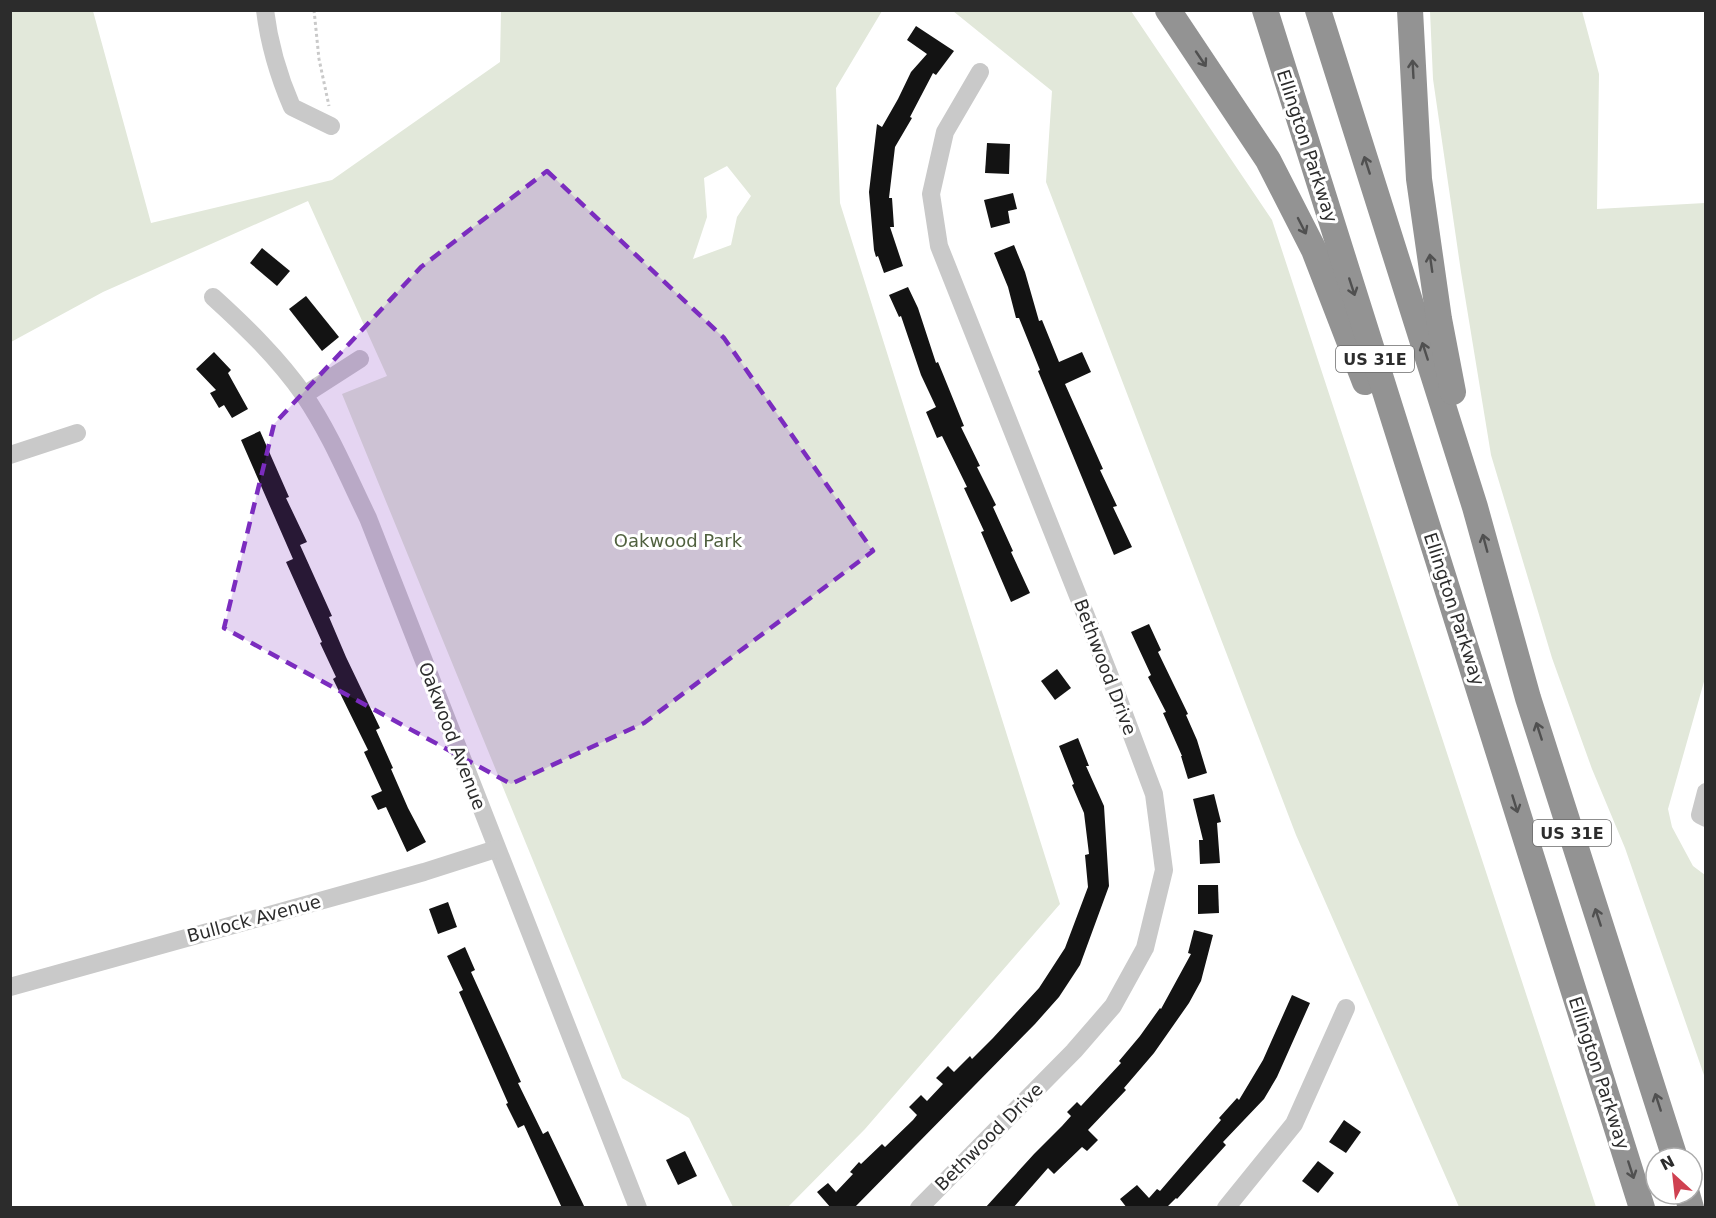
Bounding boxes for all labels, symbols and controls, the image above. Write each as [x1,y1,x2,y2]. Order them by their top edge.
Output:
one-way arrow [1195,50,1207,67]
one-way arrow [1407,60,1418,80]
street label: Ellington Parkway [1273,67,1342,225]
one-way arrow [1360,156,1371,175]
one-way arrow [1296,216,1308,234]
one-way arrow [1425,254,1436,274]
one-way arrow [1347,277,1358,296]
one-way arrow [1419,342,1430,361]
road number: US 31E [1336,346,1414,372]
park label: Oakwood Park [614,530,743,551]
street label: Ellington Parkway [1420,530,1489,688]
one-way arrow [1479,534,1490,553]
street label: Bethwood Drive [1070,596,1141,738]
street label: Oakwood Avenue [415,659,490,813]
one-way arrow [1533,722,1544,741]
one-way arrow [1510,794,1521,813]
road number: US 31E [1533,820,1611,846]
street label: Bullock Avenue [185,891,323,946]
one-way arrow [1592,908,1603,927]
street label: Ellington Parkway [1565,994,1634,1152]
street label: Bethwood Drive [930,1078,1047,1195]
one-way arrow [1651,1093,1662,1112]
north arrow [1644,1146,1704,1206]
text: N [1657,1152,1678,1175]
one-way arrow [1626,1160,1637,1179]

